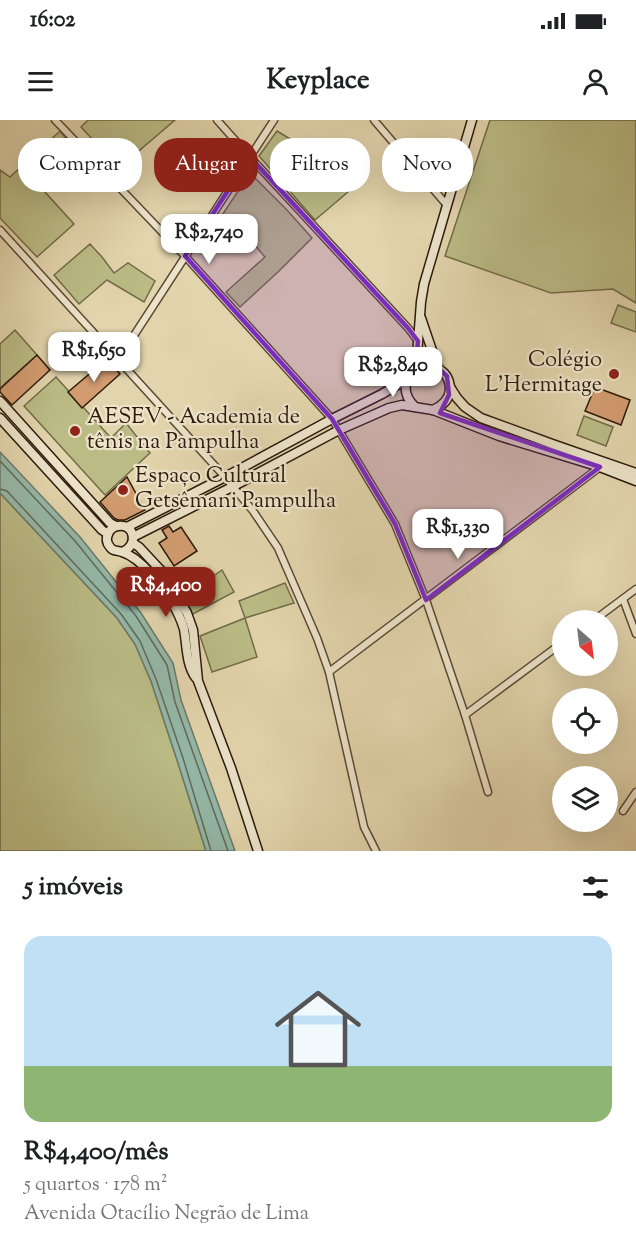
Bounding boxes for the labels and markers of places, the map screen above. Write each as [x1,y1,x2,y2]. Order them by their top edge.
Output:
pin: R$2,740 [154,214,264,265]
pin: R$1,650 [39,332,149,383]
place label: Colégio L'Hermitage [485,345,602,402]
pin: R$2,840 [338,347,448,398]
marker: Colégio L'Hermitage [607,367,621,381]
place label: AESEV - Academia de tênis na Pampulha [87,402,300,459]
marker: AESEV - Academia de tênis na Pampulha [68,424,82,438]
place label: Espaço Cultural Getsêmani Pampulha [135,461,336,518]
marker: Espaço Cultural Getsêmani Pampulha [116,483,130,497]
pin: R$1,330 [403,509,513,560]
pin: R$4,400 [111,567,221,618]

